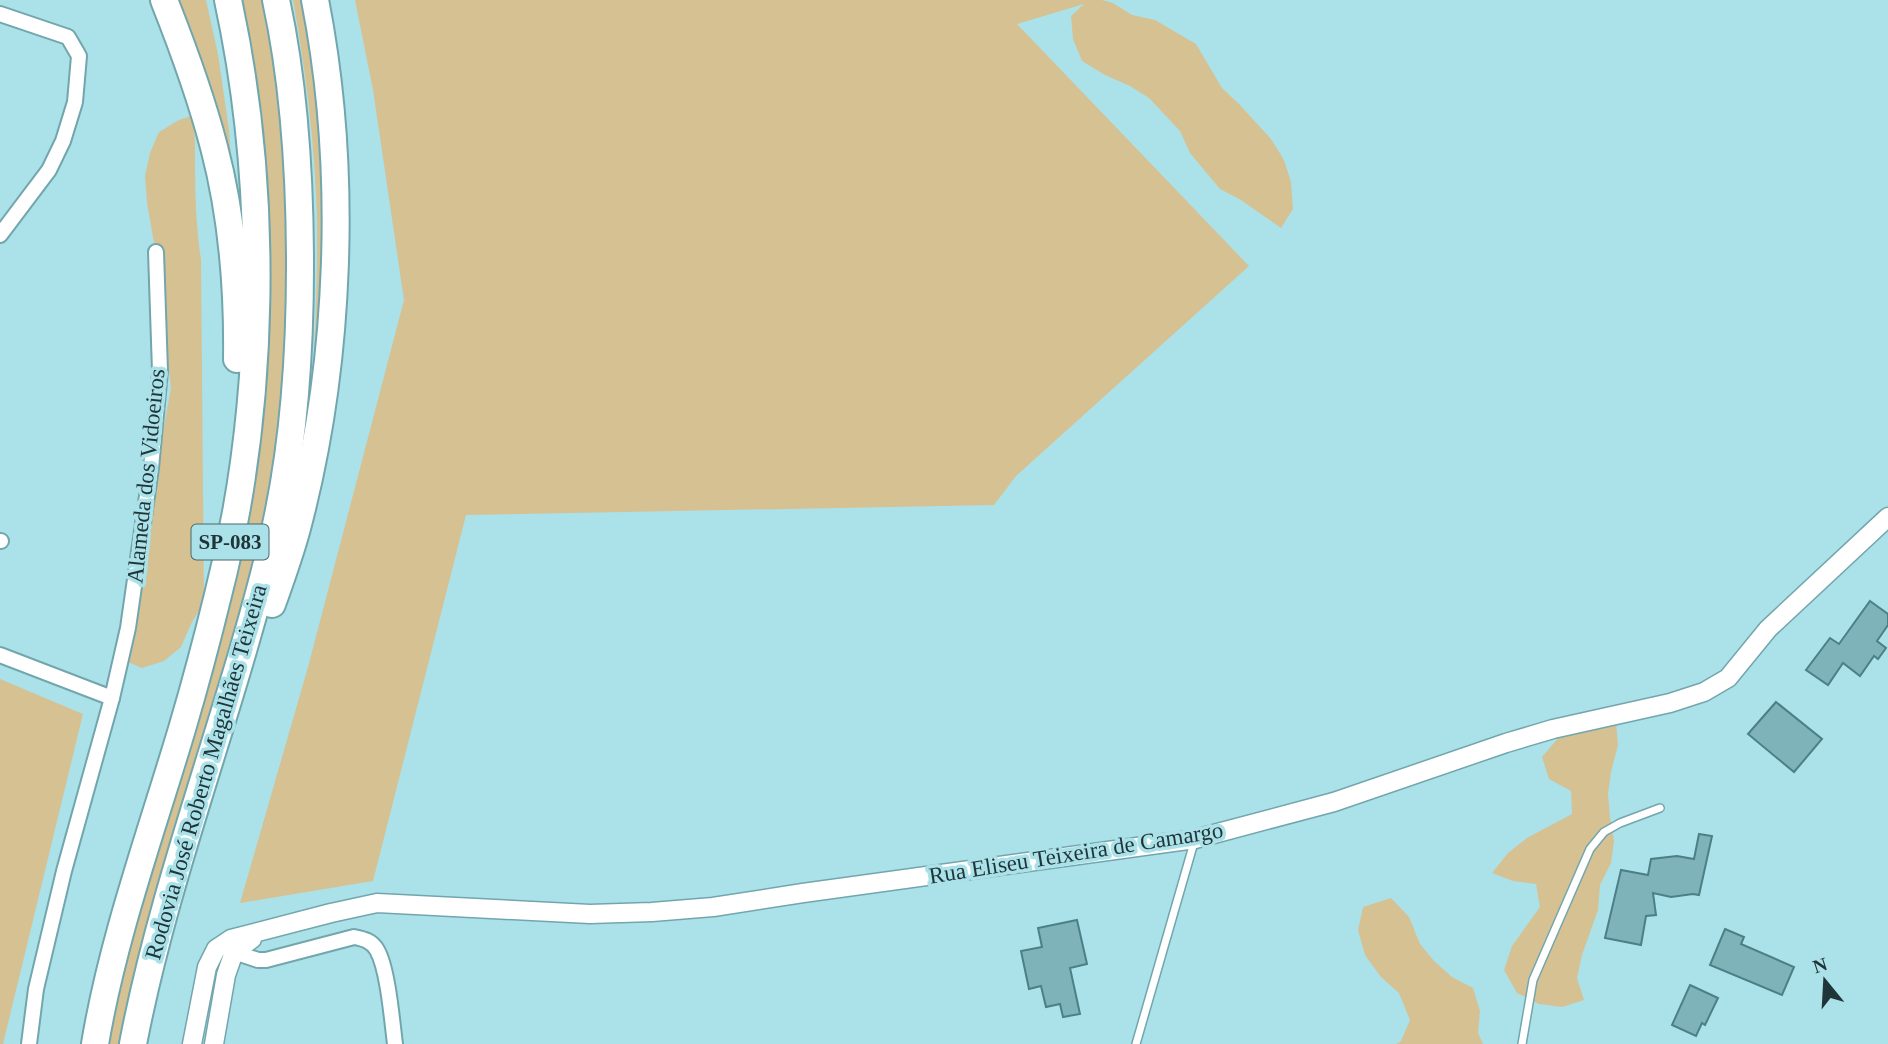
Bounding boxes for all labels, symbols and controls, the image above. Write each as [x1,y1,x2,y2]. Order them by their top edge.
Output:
street label: Alameda dos Vidoeiros [122,368,170,584]
road number: SP-083 [191,524,268,560]
street label: Rodovia José Roberto Magalhães Teixeira [140,582,272,962]
street label: Rua Eliseu Teixeira de Camargo [927,817,1225,889]
north arrow [1790,946,1860,1016]
text: N [1810,953,1830,977]

